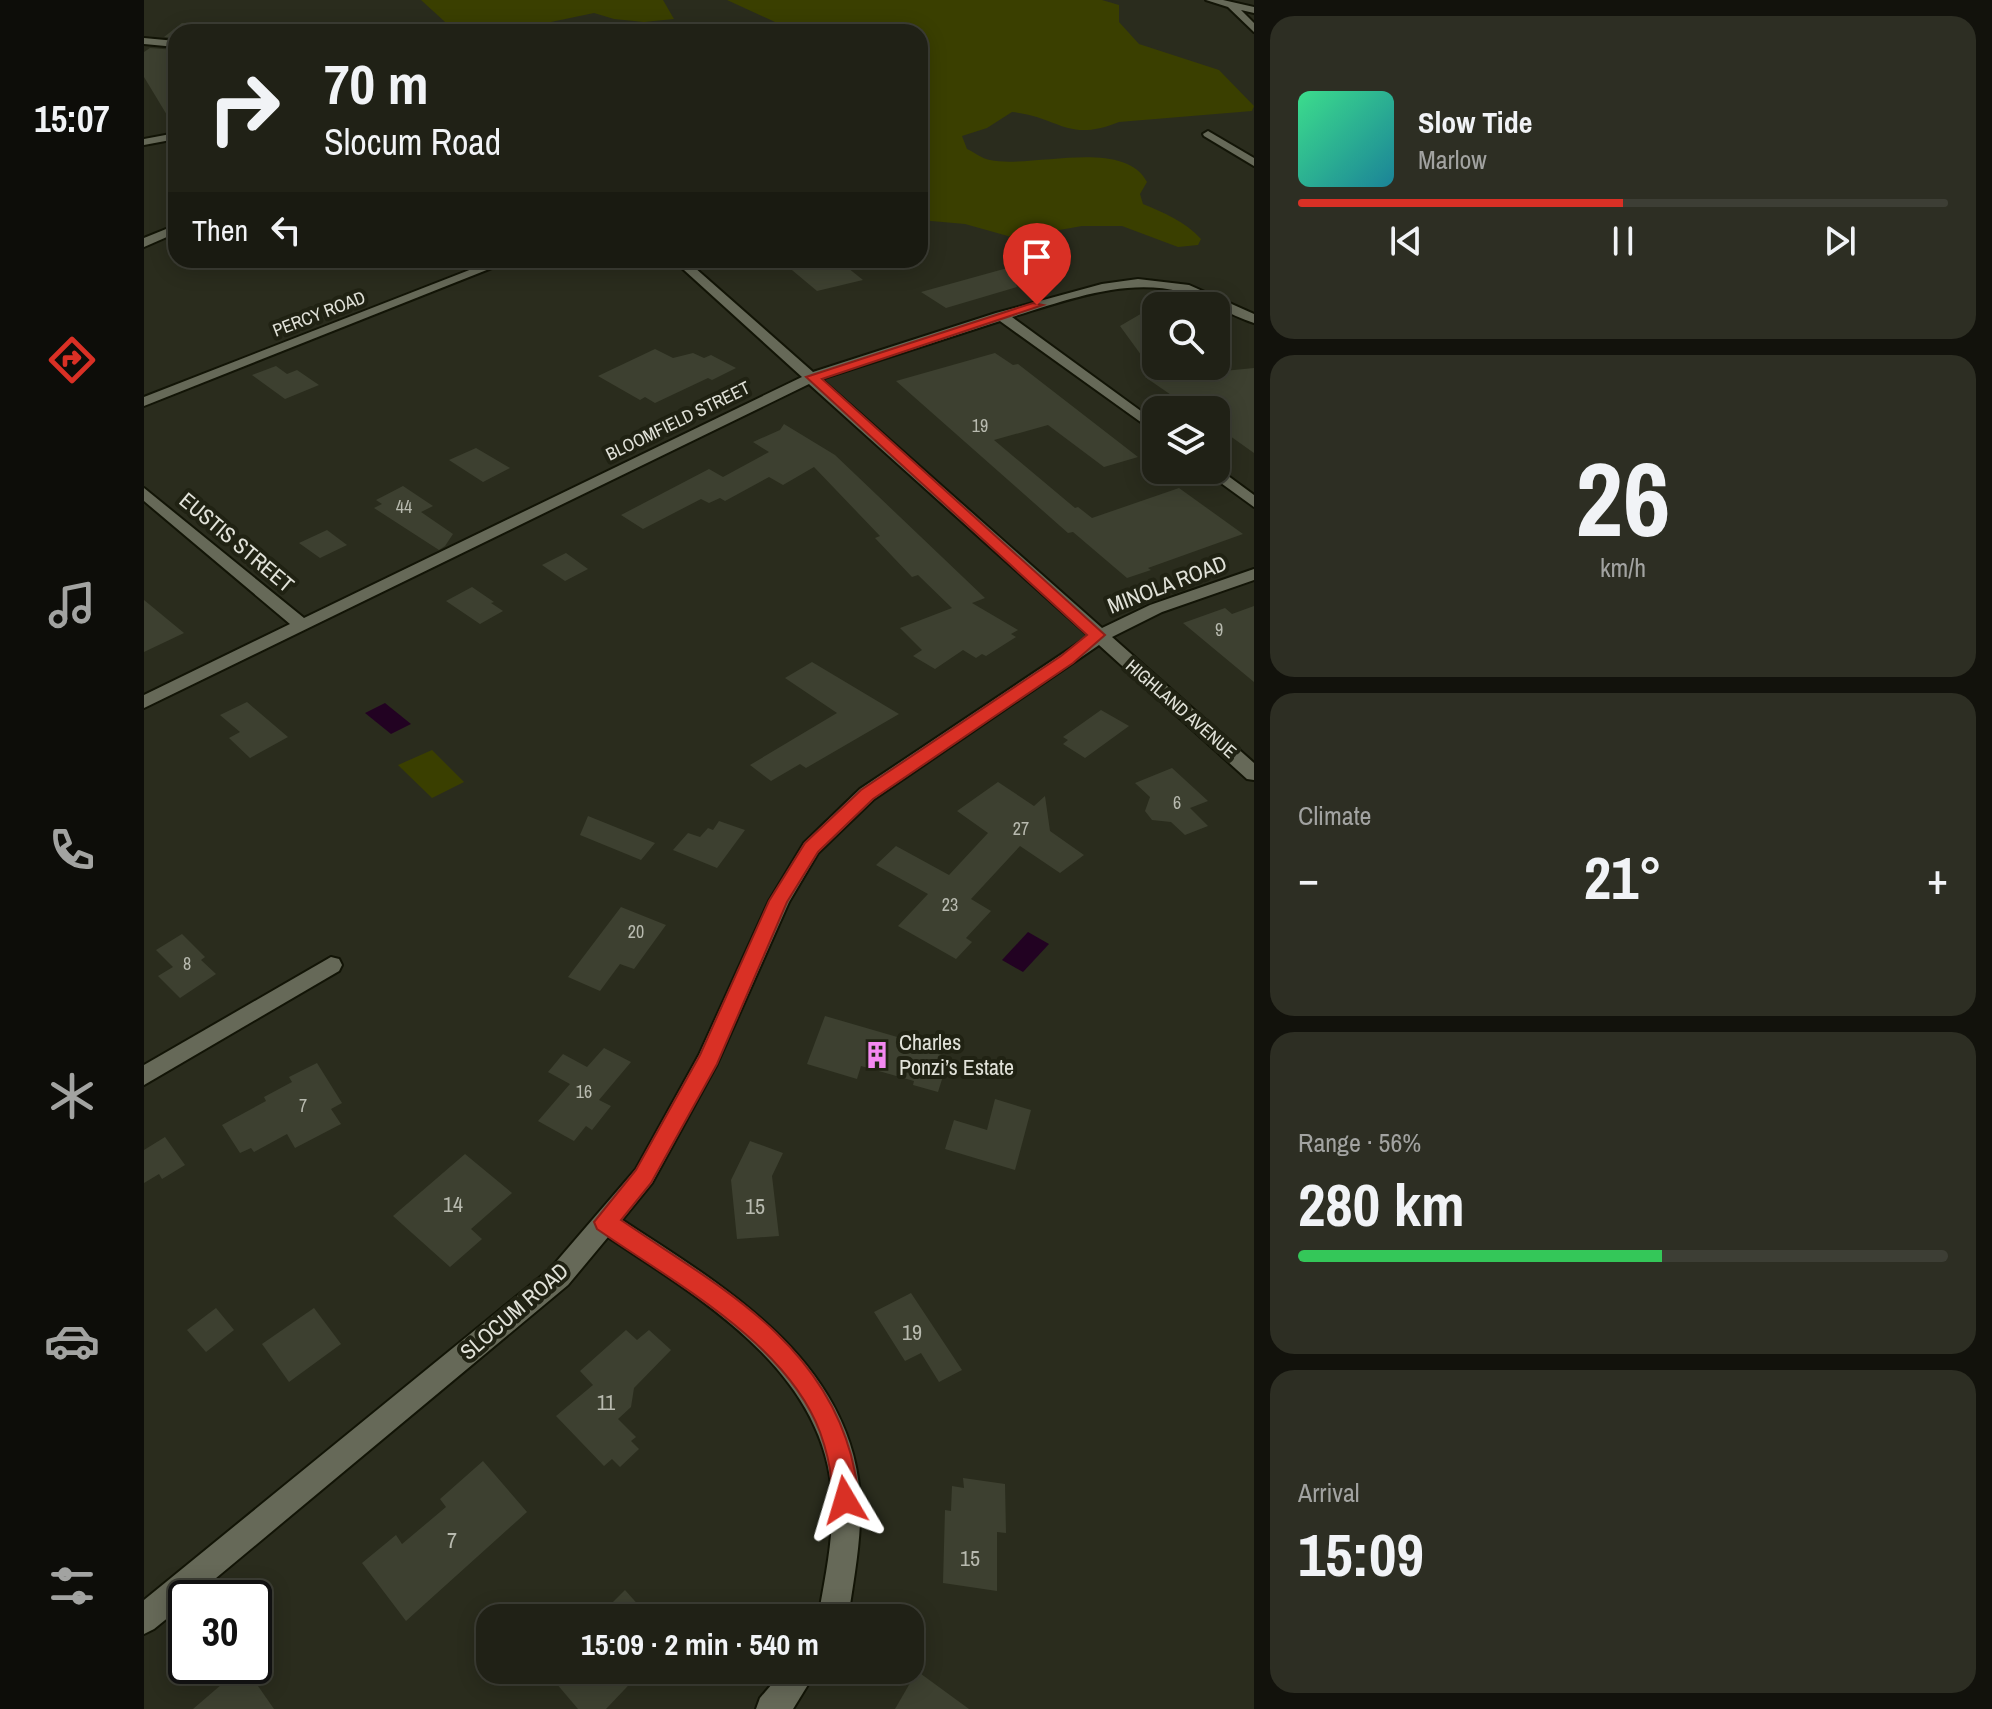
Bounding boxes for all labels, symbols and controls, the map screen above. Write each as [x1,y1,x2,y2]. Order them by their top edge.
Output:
text: 70 m [324,46,429,121]
icon: right [192,56,296,160]
text: 15:07 [34,95,110,143]
text: Slow Tide [1418,102,1532,142]
text: Slocum Road [324,118,501,166]
text: Marlow [1418,142,1487,177]
icon: left [264,208,308,252]
text: Then [192,210,248,250]
icon: previous [1384,219,1428,263]
icon: pause [1601,219,1645,263]
icon: next [1818,219,1862,263]
pin [1003,223,1071,305]
icon: arrive [1015,235,1059,279]
street label: PERCY ROAD [269,284,369,343]
map controls [1142,292,1230,484]
button: search [1142,292,1230,380]
icon: directions [44,332,100,388]
street label: BLOOMFIELD STREET [602,375,754,466]
button: layers [1142,396,1230,484]
house number: 19 [972,413,988,438]
text: 26 [1576,428,1670,568]
street label: EUSTIS STREET [173,485,301,599]
house number: 44 [396,494,412,519]
street label: MINOLA ROAD [1103,548,1231,620]
text: km/h [1600,550,1646,585]
icon: music [44,577,100,633]
house number: 9 [1215,617,1223,642]
street label: HIGHLAND AVENUE [1121,654,1242,764]
house number: 6 [1173,790,1181,815]
text: Climate [1298,798,1371,833]
house number: 27 [1013,816,1029,841]
icon: phone [44,822,100,878]
text: 21° [1584,837,1662,918]
text: − [1298,848,1319,908]
text: + [1927,848,1948,908]
house number: 23 [942,892,958,917]
house number: 20 [628,919,644,944]
house number: 8 [183,951,191,976]
place label: Charles Ponzi’s Estate [899,1027,1014,1082]
building icon: Charles Ponzi’s Estate [862,1040,892,1070]
icon: climate [44,1068,100,1124]
house number: 16 [576,1079,592,1104]
house number: 7 [299,1093,307,1118]
text: Range · 56% [1298,1125,1421,1160]
text: 280 km [1298,1164,1465,1245]
house number: 14 [443,1189,463,1219]
house number: 15 [745,1191,765,1221]
street label: SLOCUM ROAD [453,1256,575,1366]
icon: car [44,1313,100,1369]
house number: 19 [902,1317,922,1347]
house number: 11 [597,1387,615,1417]
position arrow [803,1458,887,1542]
text: Arrival [1298,1475,1360,1510]
text: 15:09 [1298,1514,1424,1595]
house number: 7 [447,1525,457,1555]
house number: 15 [960,1543,980,1573]
icon: filters [44,1558,100,1614]
speed limit sign: 30 [168,1580,272,1684]
text: 15:09 · 2 min · 540 m [581,1624,819,1664]

